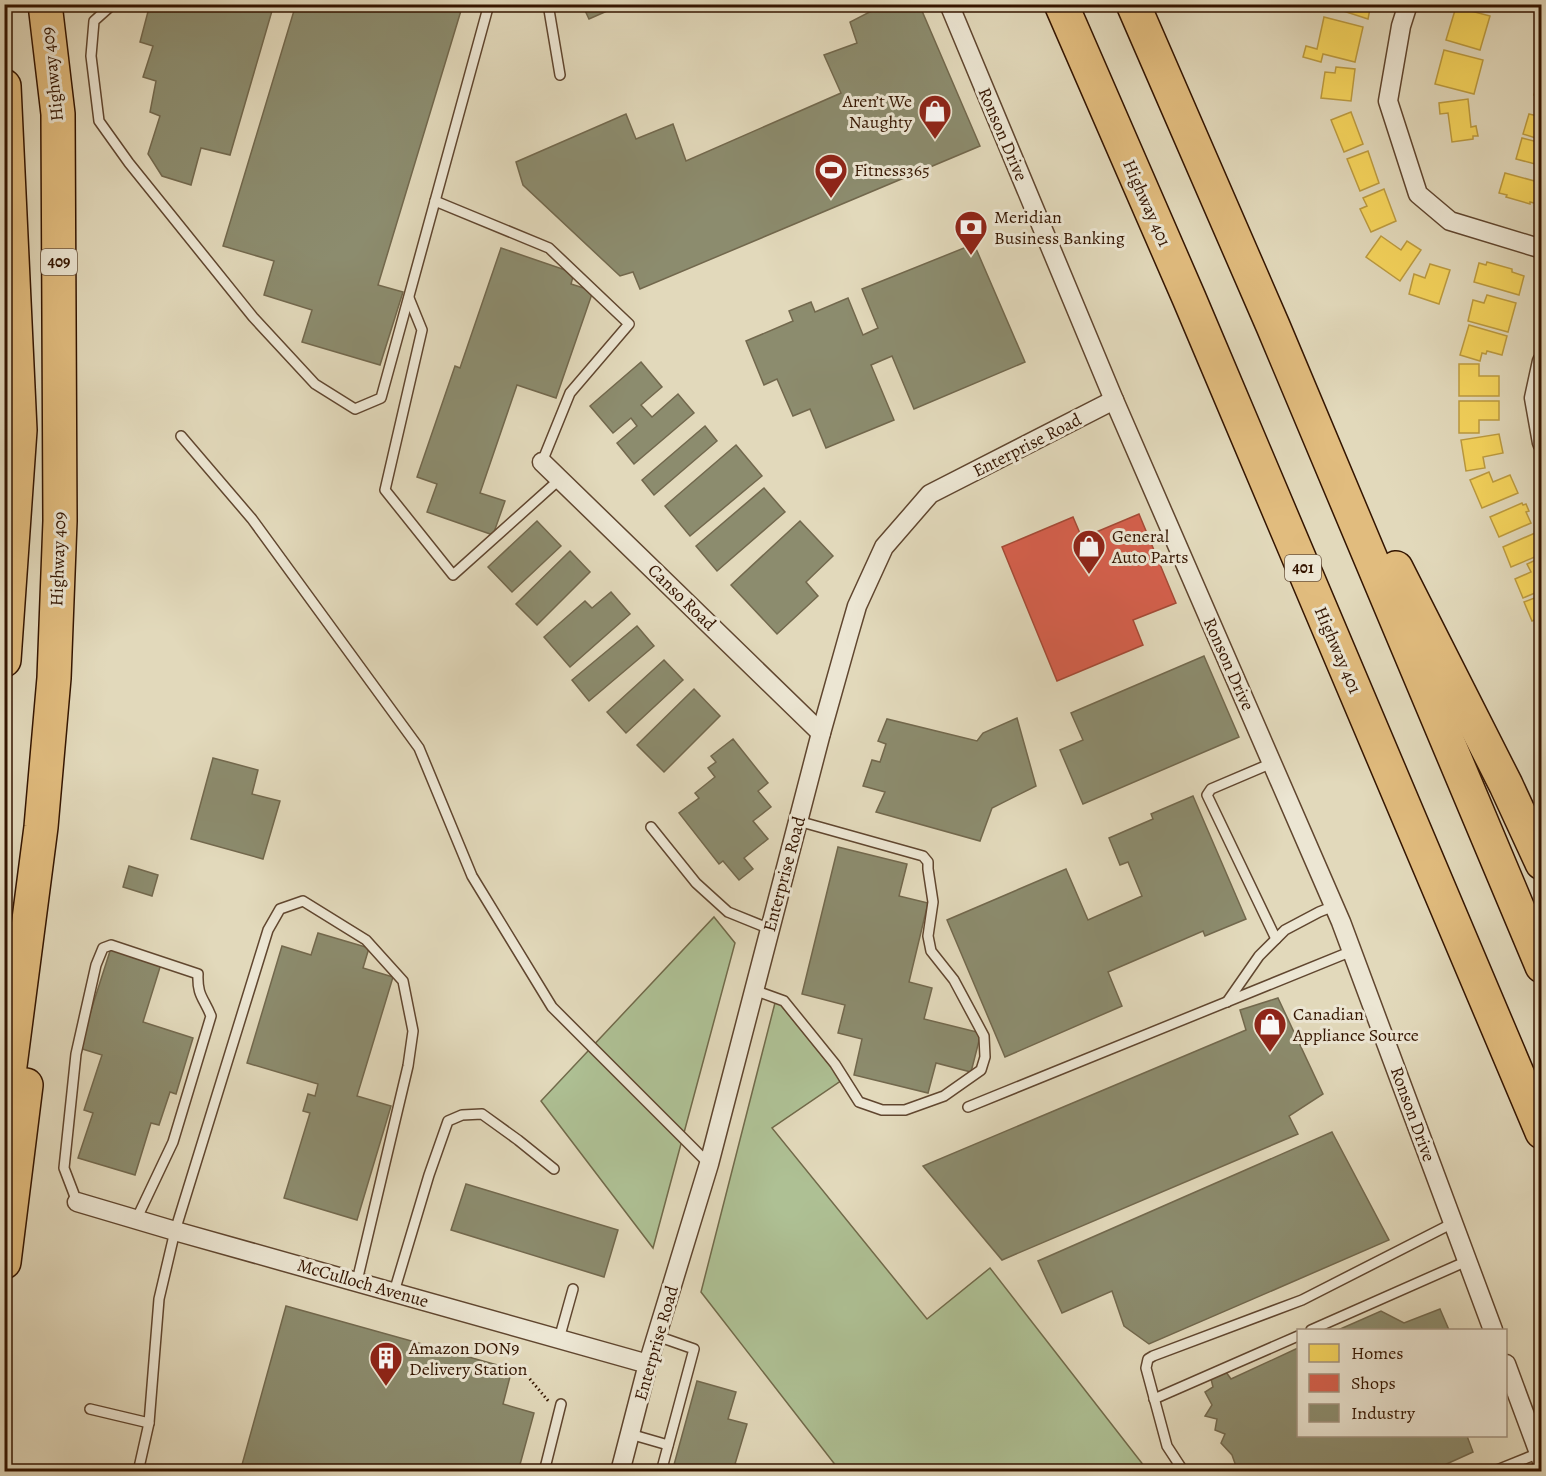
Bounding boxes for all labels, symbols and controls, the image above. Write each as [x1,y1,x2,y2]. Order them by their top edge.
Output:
street label: Highway 409 [35,26,69,122]
street label: Ronson Drive [973,84,1033,184]
place label: Aren’t We Naughty [841,89,913,134]
shop icon: Aren’t We Naughty [917,93,953,140]
sports icon: Fitness365 [813,152,849,199]
street label: Highway 401 [1117,156,1177,250]
place label: Fitness365 [854,158,930,182]
place label: Meridian Business Banking [994,205,1125,250]
bank icon: Meridian Business Banking [953,209,989,256]
road number: 409 [41,249,77,275]
street label: Enterprise Road [969,407,1086,483]
street label: Highway 409 [44,511,72,607]
place label: General Auto Parts [1111,524,1188,569]
shop icon: General Auto Parts [1071,528,1107,575]
road number: 401 [1285,555,1321,581]
street label: Canso Road [642,558,722,636]
street label: Highway 401 [1309,603,1367,697]
street label: Ronson Drive [1198,614,1260,714]
street label: Enterprise Road [757,813,811,934]
place label: Canadian Appliance Source [1292,1002,1419,1047]
shop icon: Canadian Appliance Source [1252,1006,1288,1053]
street label: Ronson Drive [1385,1063,1441,1165]
street label: McCulloch Avenue [294,1253,432,1313]
street label: Enterprise Road [628,1282,684,1403]
legend [1297,1329,1507,1437]
place label: Amazon DON9 Delivery Station [408,1336,528,1381]
building icon: Amazon DON9 Delivery Station [368,1340,404,1387]
text: Homes [1351,1341,1403,1365]
text: Shops [1351,1371,1396,1395]
text: Industry [1351,1401,1416,1425]

